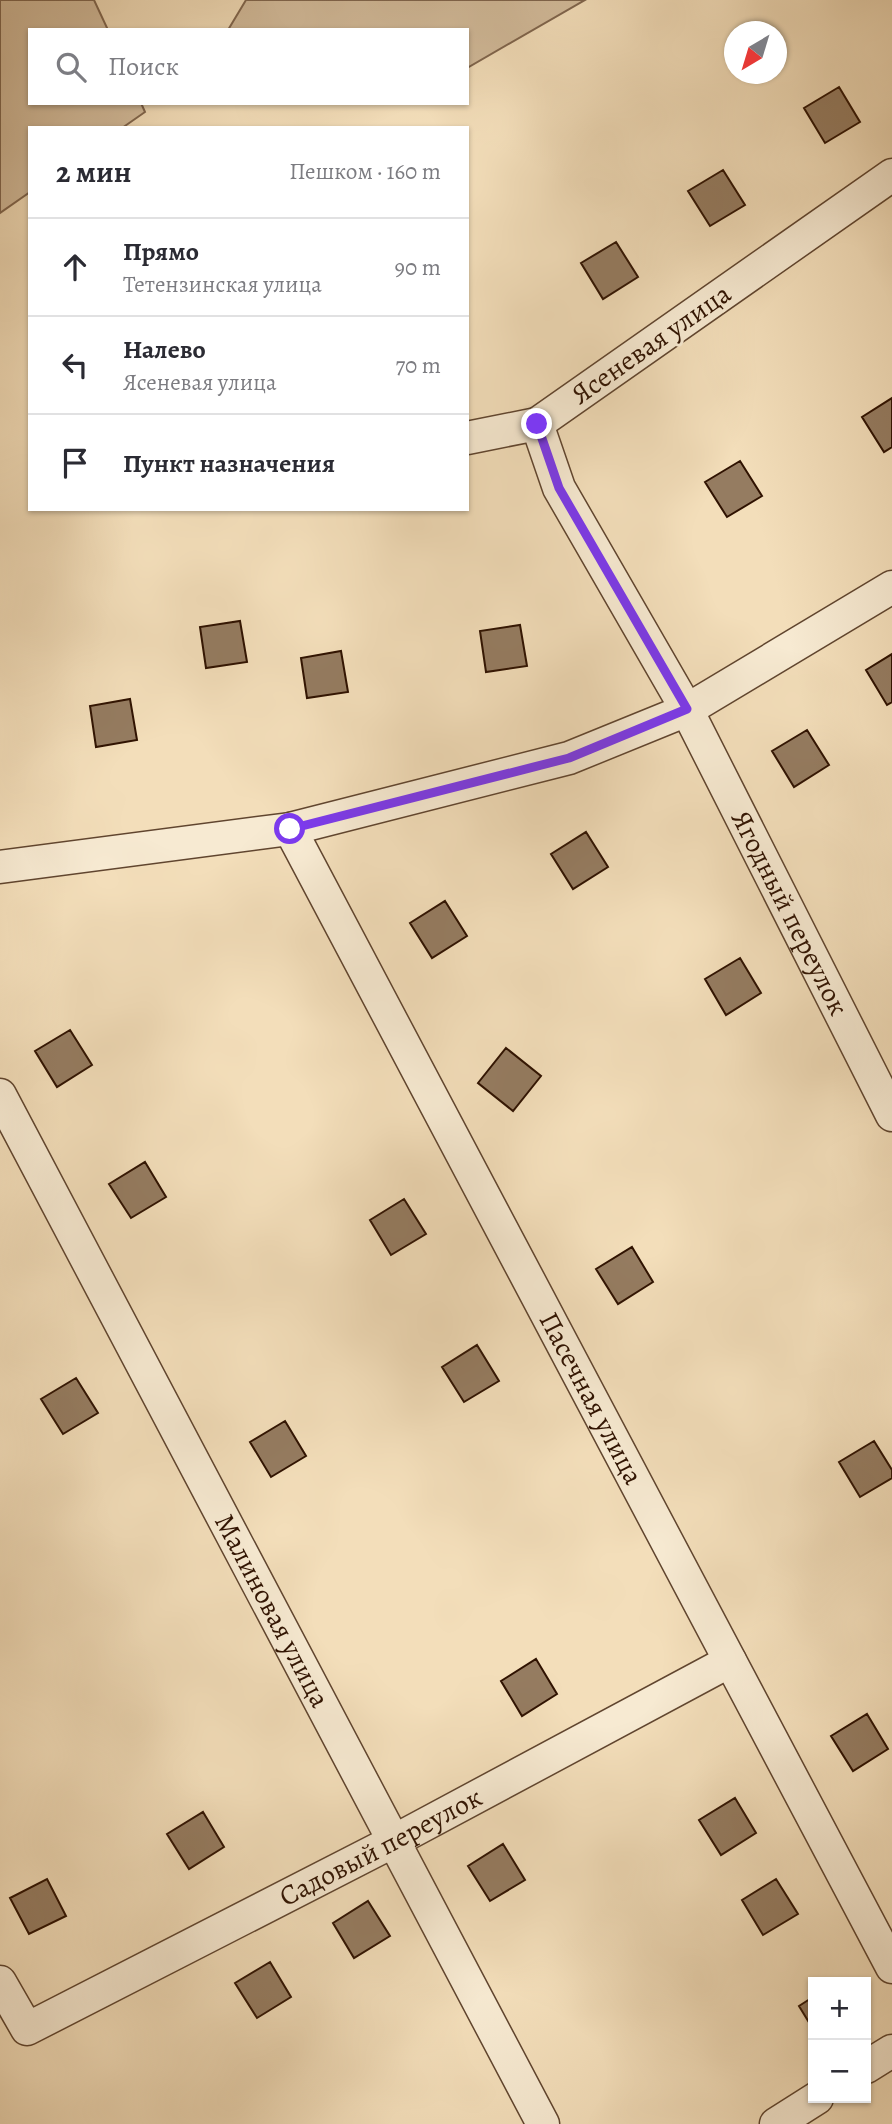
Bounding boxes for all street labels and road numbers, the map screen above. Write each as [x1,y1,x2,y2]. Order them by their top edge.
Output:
street label: Ясеневая улица [564,275,739,413]
street label: Ягодный переулок [722,804,857,1022]
street label: Пасечная улица [530,1305,652,1491]
street label: Малиновая улица [205,1507,339,1714]
street label: Садовый переулок [273,1778,489,1916]

